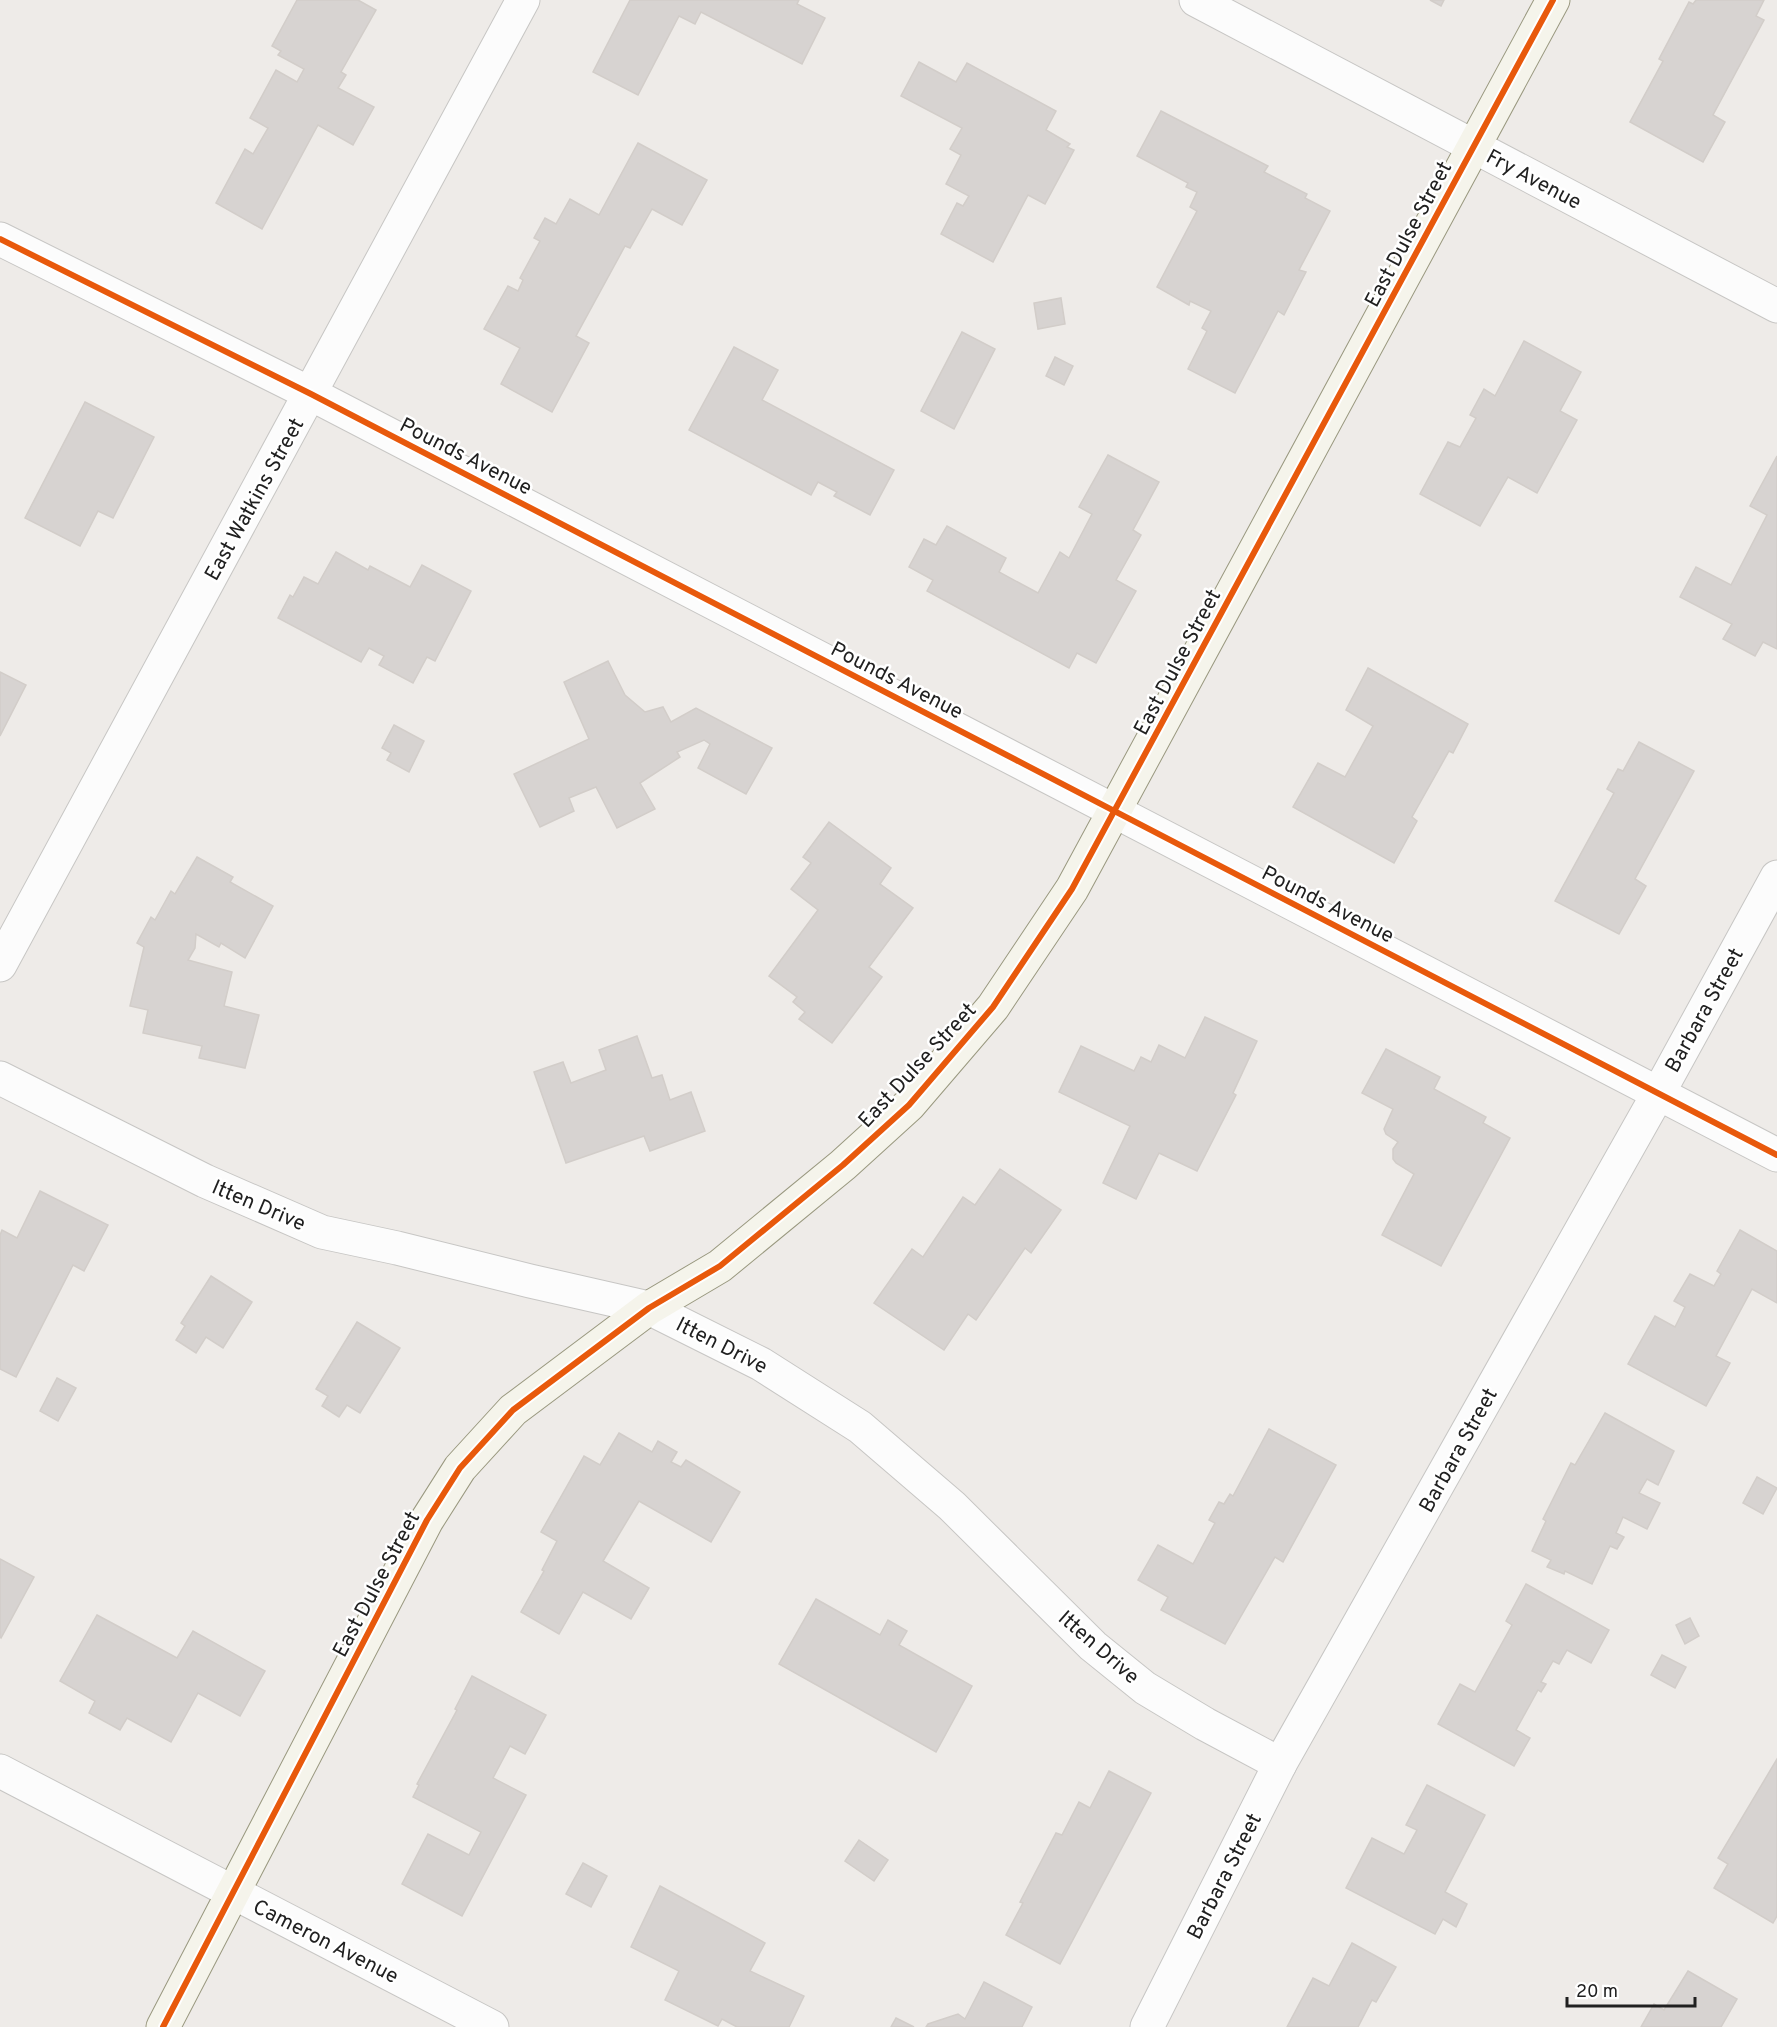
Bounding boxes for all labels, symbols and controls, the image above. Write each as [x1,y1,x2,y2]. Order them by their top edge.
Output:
street label: Fry Avenue [1481,144,1586,217]
street label: East Dulse Street [1360,157,1459,312]
street label: Pounds Avenue [395,412,536,502]
street label: East Watkins Street [199,414,311,586]
street label: East Dulse Street [1129,585,1228,740]
street label: Pounds Avenue [826,636,967,726]
street label: Pounds Avenue [1257,860,1398,950]
street label: Barbara Street [1660,944,1751,1078]
street label: East Dulse Street [853,998,983,1134]
street label: Itten Drive [207,1175,309,1238]
street label: Itten Drive [671,1312,772,1381]
street label: Barbara Street [1414,1384,1505,1518]
street label: East Dulse Street [328,1507,427,1662]
street label: Itten Drive [1052,1605,1144,1691]
street label: Barbara Street [1182,1809,1269,1944]
street label: Cameron Avenue [248,1894,403,1991]
scale bar [1567,1970,1694,2008]
text: 20 m [1576,1981,1618,2004]

